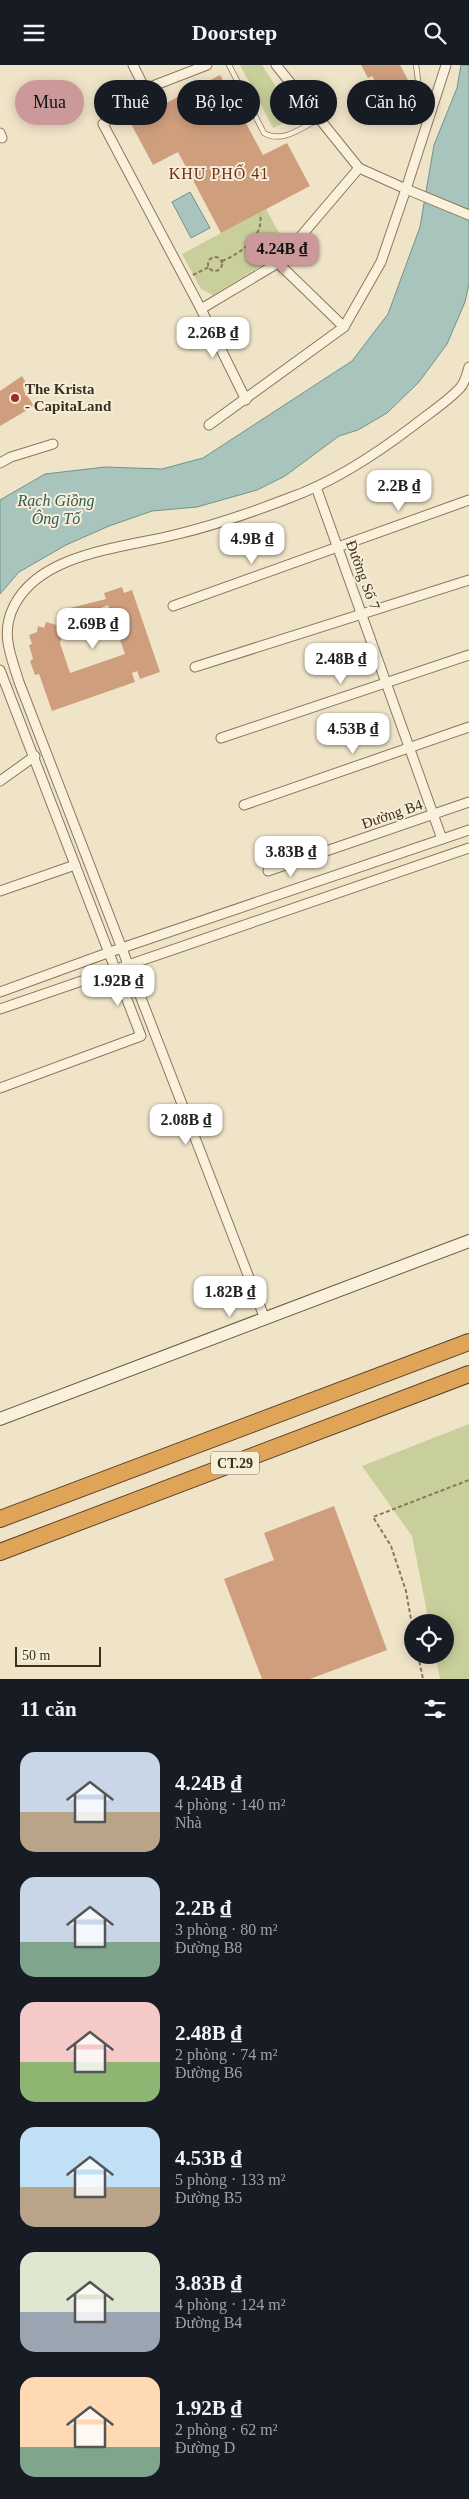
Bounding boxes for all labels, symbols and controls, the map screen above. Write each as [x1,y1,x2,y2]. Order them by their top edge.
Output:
icon: menu [20,19,48,47]
icon: search [421,19,449,47]
text: Doorstep [192,20,277,45]
chip: Mua [15,80,84,125]
chip: Thuê [94,80,167,125]
chip: Bộ lọc [177,80,260,125]
chip: Mới [270,80,337,125]
chip: Căn hộ [347,80,435,125]
district label: KHU PHỐ 41 [169,164,269,182]
pin: 4.24B ₫ [236,233,328,275]
text: 4.24B ₫ [257,240,307,257]
pin: 2.26B ₫ [167,317,259,359]
text: 2.26B ₫ [188,324,238,341]
place label: The Krista - CapitaLand [25,381,112,414]
marker: The Krista - CapitaLand [9,392,21,404]
pin: 2.2B ₫ [358,469,440,512]
text: 2.2B ₫ [378,477,420,494]
water label: Rạch Giồng Ông Tố [17,492,94,528]
pin: 4.9B ₫ [211,523,293,565]
text: 4.9B ₫ [231,530,273,547]
street label: Đường Số 7 [343,538,383,612]
pin: 2.69B ₫ [47,607,139,650]
text: 2.69B ₫ [68,615,118,632]
pin: 2.48B ₫ [295,643,387,685]
text: 2.48B ₫ [316,650,366,667]
pin: 4.53B ₫ [307,713,399,755]
text: 4.53B ₫ [328,720,378,737]
street label: Đường B4 [360,796,425,832]
pin: 3.83B ₫ [245,835,337,878]
text: 3.83B ₫ [266,843,316,860]
pin: 1.92B ₫ [72,965,164,1007]
text: 1.92B ₫ [93,972,143,989]
pin: 2.08B ₫ [140,1103,232,1146]
text: 2.08B ₫ [161,1111,211,1128]
pin: 1.82B ₫ [184,1275,276,1318]
text: 1.82B ₫ [205,1283,255,1300]
road number: CT.29 [211,1451,259,1475]
map controls [404,1614,454,1664]
button: locate [404,1614,454,1664]
scale bar [15,1644,101,1667]
text: 50 m [22,1648,50,1663]
icon: filters [421,1695,449,1723]
text: 11 căn [20,1697,77,1721]
text: 4.24B ₫ [175,1771,242,1795]
icon: home [60,1772,120,1832]
text: 4 phòng · 140 m² [175,1796,286,1813]
text: Nhà [175,1814,202,1831]
text: 2.2B ₫ [175,1896,231,1920]
icon: home [60,1897,120,1957]
text: 3 phòng · 80 m² [175,1921,278,1938]
text: Đường B8 [175,1939,242,1956]
text: 2.48B ₫ [175,2021,242,2045]
icon: home [60,2022,120,2082]
text: 2 phòng · 74 m² [175,2046,278,2063]
text: Đường B6 [175,2064,242,2081]
text: 4.53B ₫ [175,2146,242,2170]
icon: home [60,2147,120,2207]
text: 5 phòng · 133 m² [175,2171,286,2188]
text: Đường B5 [175,2189,242,2206]
text: 3.83B ₫ [175,2271,242,2295]
icon: home [60,2272,120,2332]
text: 4 phòng · 124 m² [175,2296,286,2313]
text: Đường B4 [175,2314,242,2331]
text: 1.92B ₫ [175,2396,242,2420]
icon: home [60,2397,120,2457]
text: 2 phòng · 62 m² [175,2421,278,2438]
text: Đường D [175,2439,235,2456]

